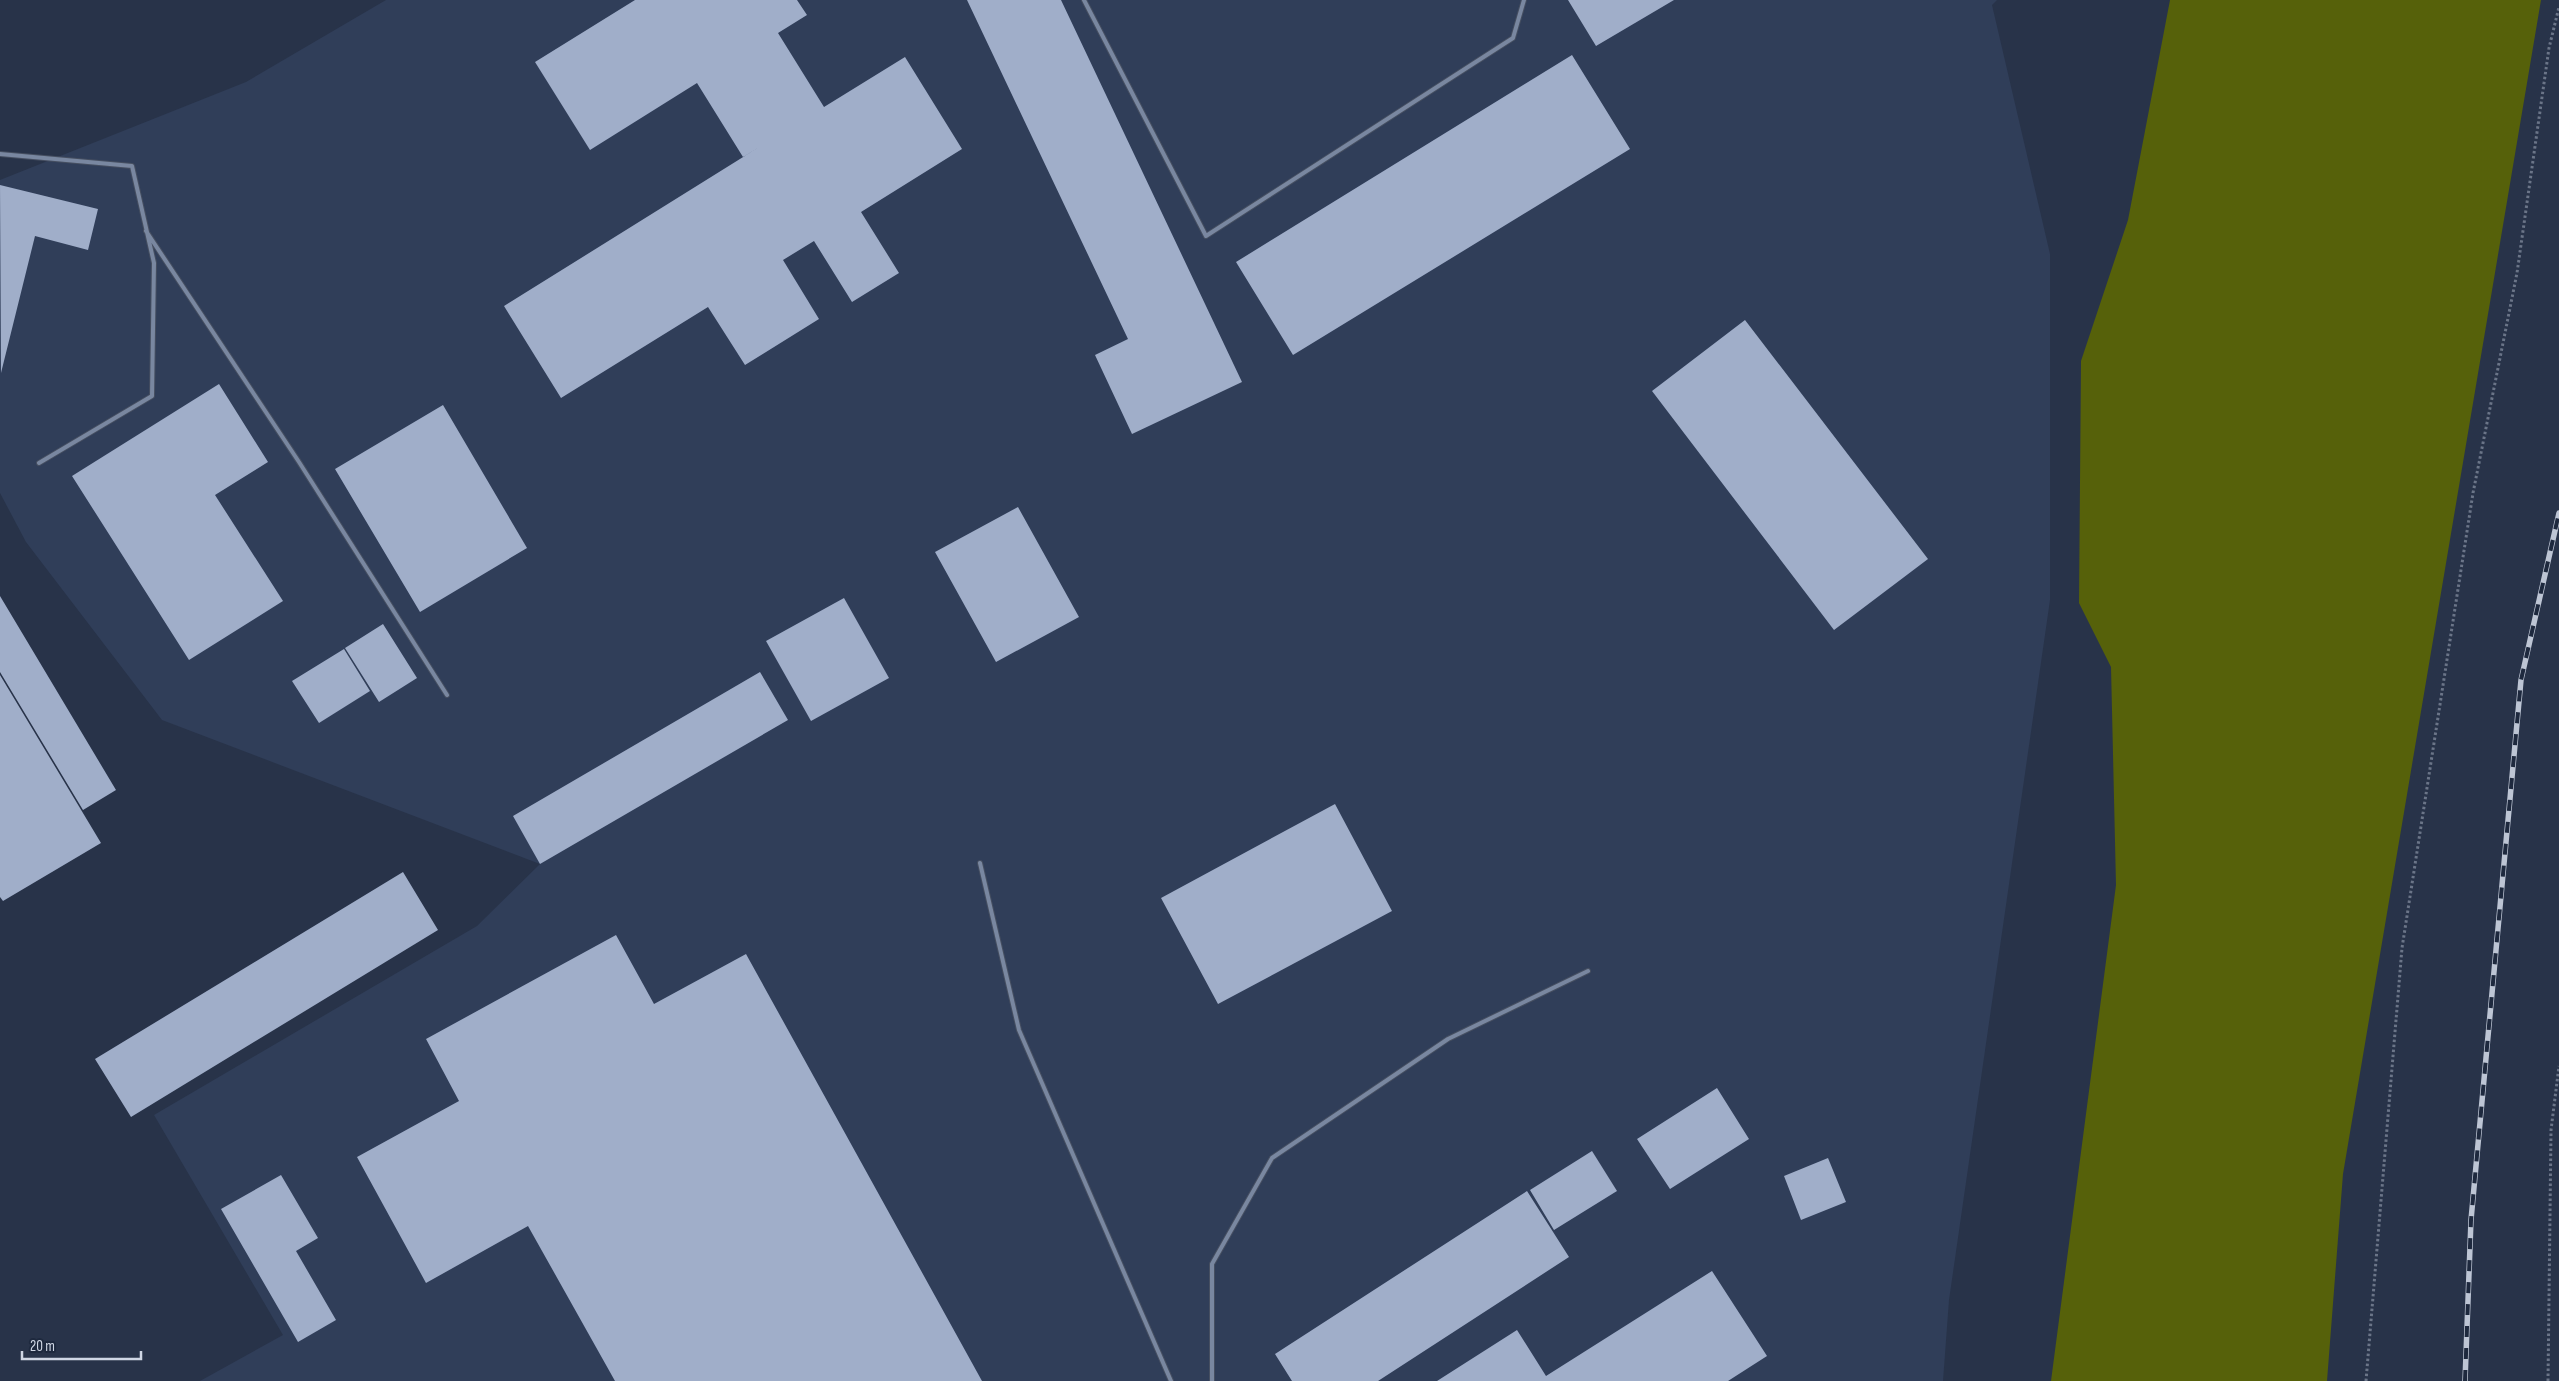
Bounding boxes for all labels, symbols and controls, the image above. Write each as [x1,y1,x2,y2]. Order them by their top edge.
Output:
scale bar [22,1328,141,1360]
text: 20 m [30,1337,55,1356]

